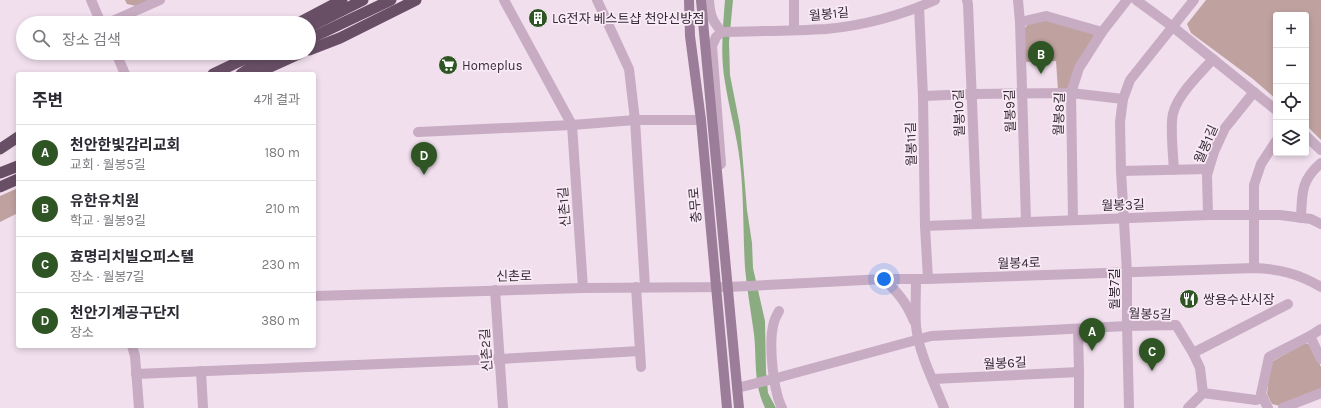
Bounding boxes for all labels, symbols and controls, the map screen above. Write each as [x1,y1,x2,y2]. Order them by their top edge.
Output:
street label: 월봉1길 [808,4,850,24]
building icon: LG전자 베스트샵 천안신방점 [527,7,549,29]
place label: LG전자 베스트샵 천안신방점 [552,11,704,26]
map controls [1273,12,1309,156]
button: + [1273,12,1309,48]
search box [16,16,316,60]
icon: search [30,27,52,49]
text: 장소 검색 [62,31,121,49]
pin: B [1028,41,1054,74]
button: − [1273,48,1309,84]
supermarket icon: Homeplus [437,54,459,76]
place label: Homeplus [462,58,523,73]
button: locate [1273,84,1309,120]
street label: 월봉10길 [951,89,967,137]
street label: 월봉9길 [1002,89,1018,133]
text: 주변 [32,90,63,110]
text: 4개 결과 [254,92,300,107]
street label: 월봉8길 [1051,92,1067,136]
button: layers [1273,120,1309,156]
street label: 월봉11길 [903,122,919,166]
street label: 월봉1길 [1191,123,1221,165]
text: 천안한빛감리교회 [70,136,180,154]
pin: D [411,142,437,175]
text: A [41,145,49,160]
text: 180 m [265,145,300,160]
text: 교회 · 월봉5길 [70,157,146,172]
street label: 신촌1길 [555,186,573,228]
street label: 충무로 [686,186,704,224]
text: 유한유치원 [70,192,139,210]
street label: 월봉3길 [1101,197,1145,213]
text: B [41,201,49,216]
text: 210 m [265,201,300,216]
text: 학교 · 월봉9길 [70,213,146,228]
text: 효명리치빌오피스텔 [70,248,194,266]
street label: 월봉4로 [997,255,1041,271]
text: C [41,257,49,272]
text: 230 m [262,257,300,272]
street label: 신촌로 [496,268,532,284]
street label: 월봉7길 [1107,268,1122,310]
text: 장소 · 월봉7길 [70,269,144,284]
your location [874,269,894,289]
restaurant icon: 쌍용수산시장 [1178,288,1200,310]
place label: 쌍용수산시장 [1203,292,1275,307]
text: 천안기계공구단지 [70,304,180,322]
street label: 월봉5길 [1128,306,1172,322]
text: D [41,313,49,328]
text: 380 m [261,313,300,328]
pin: A [1079,318,1105,351]
text: 장소 [70,325,94,340]
street label: 신촌2길 [477,328,495,372]
pin: C [1139,338,1165,371]
street label: 월봉6길 [983,354,1027,372]

